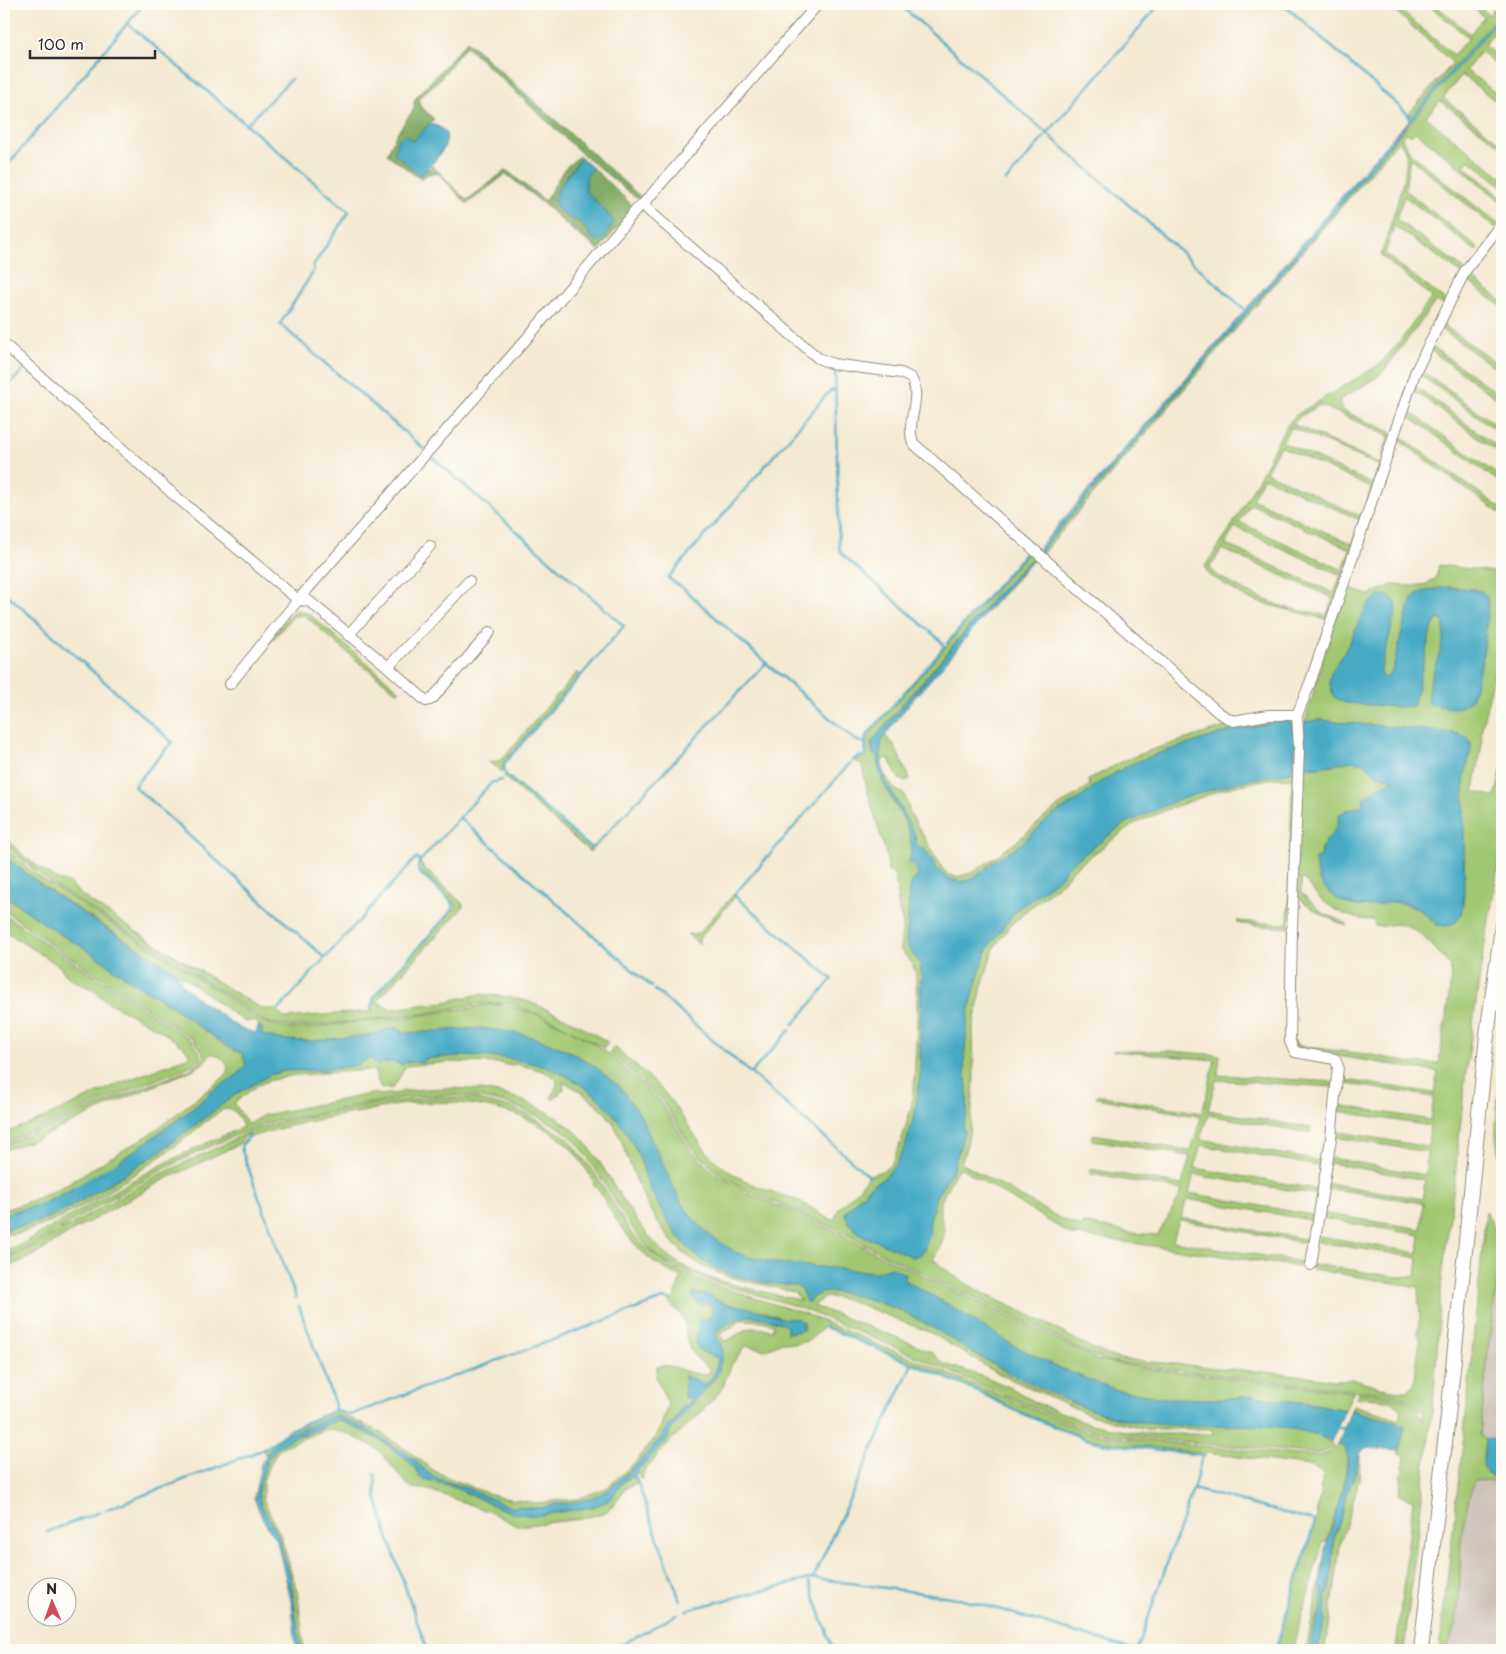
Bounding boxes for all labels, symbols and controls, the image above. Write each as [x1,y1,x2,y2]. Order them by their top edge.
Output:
scale bar [30,28,155,60]
text: 100 m [38,32,84,55]
north arrow [28,1576,78,1626]
text: N [46,1578,57,1599]

